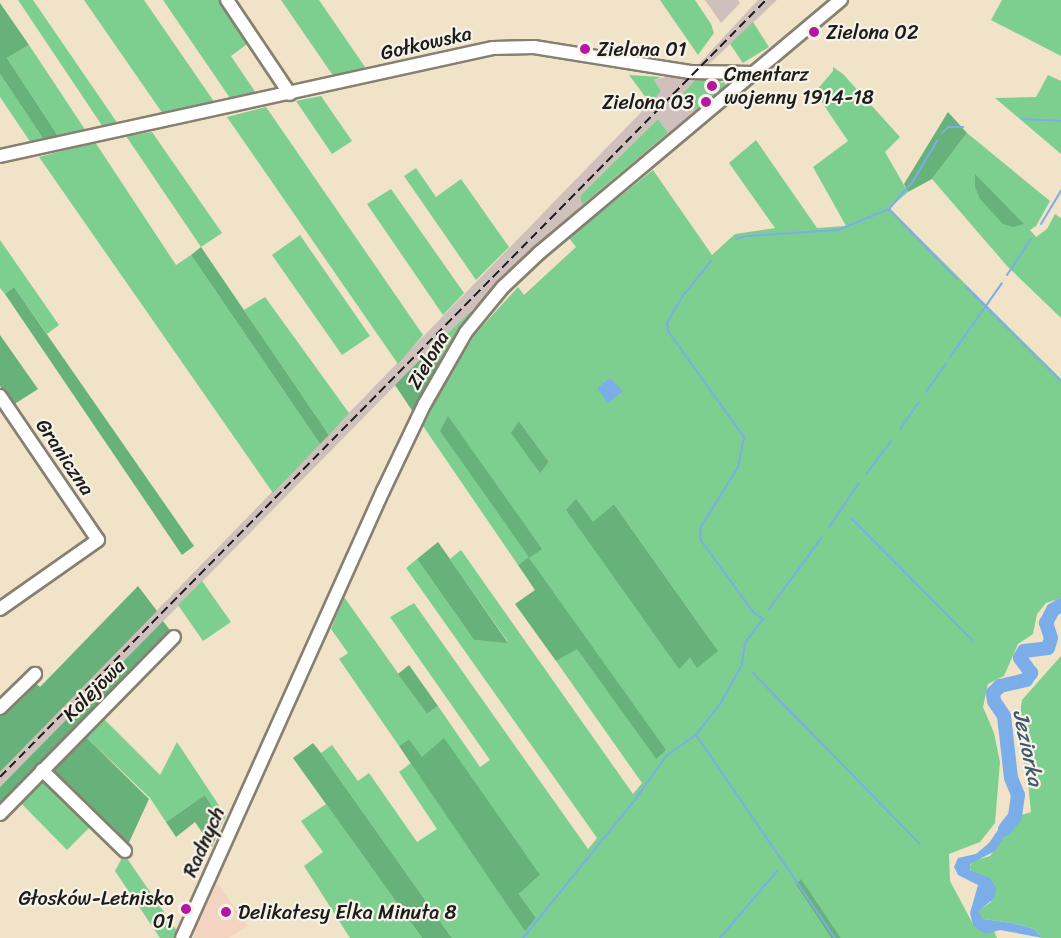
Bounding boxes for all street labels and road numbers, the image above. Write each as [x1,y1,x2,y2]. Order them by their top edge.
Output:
street label: Gołkowska [378,21,474,65]
street label: Zielona [402,327,454,393]
street label: Graniczna [31,414,99,500]
street label: Kolejowa [58,654,130,726]
street label: Radnych [178,803,230,881]

